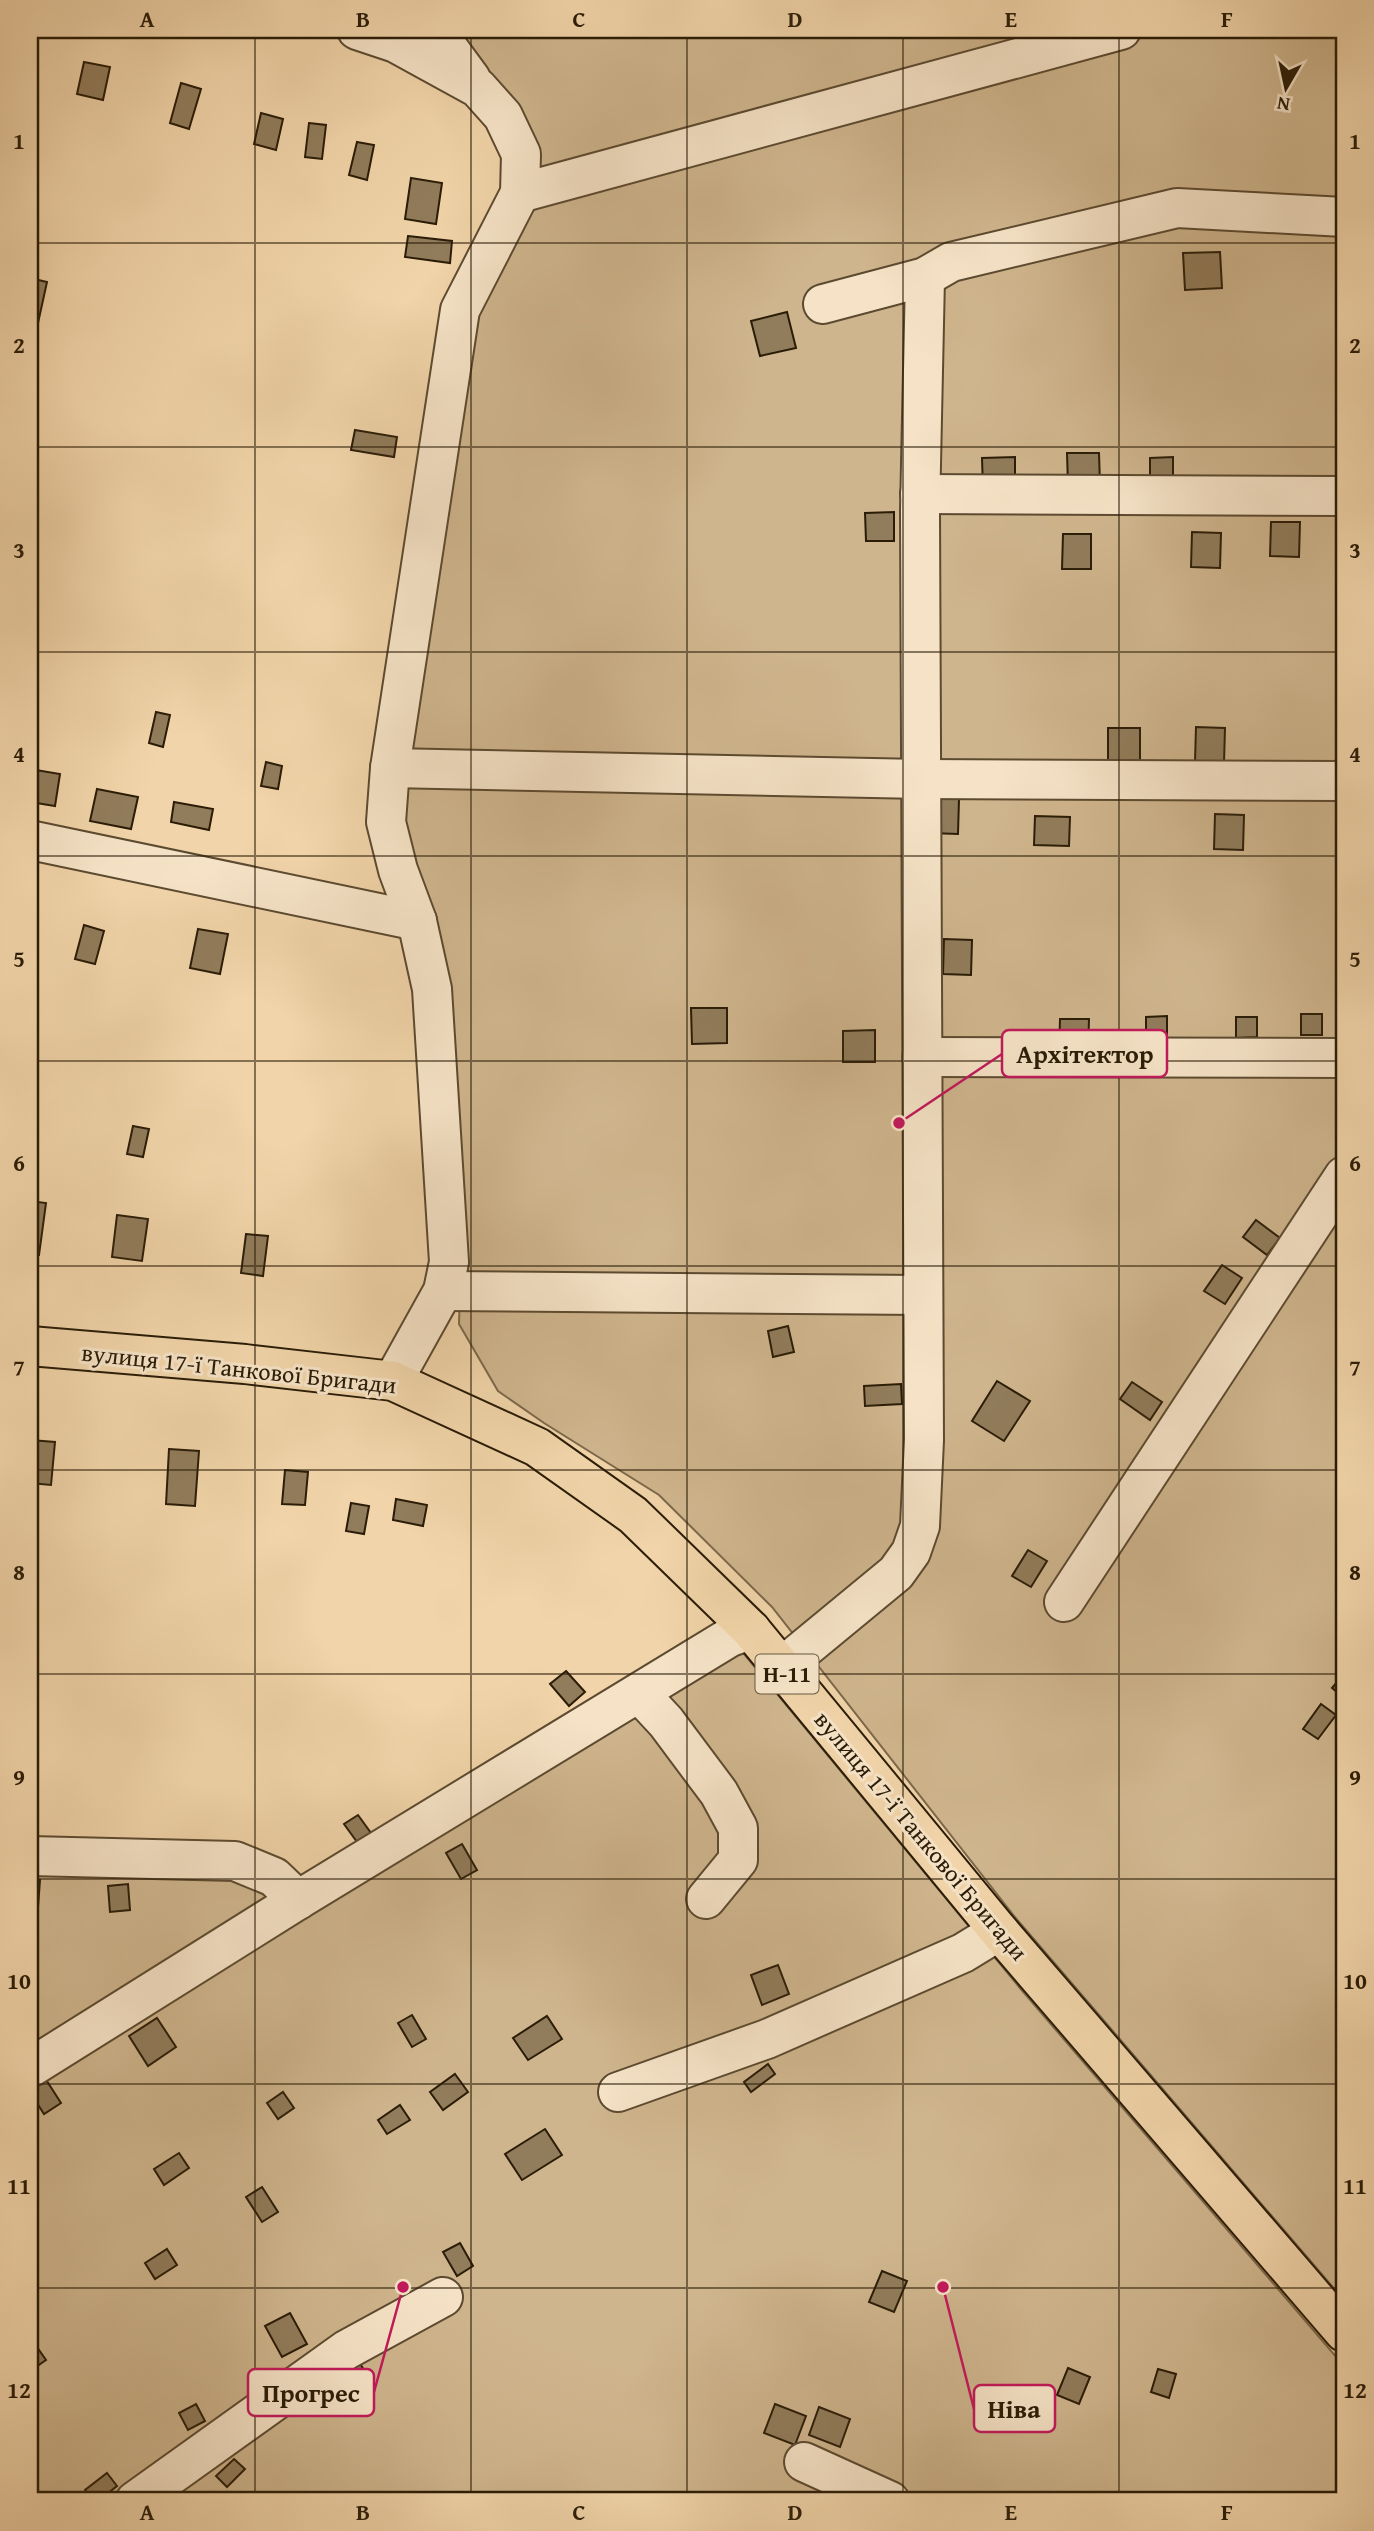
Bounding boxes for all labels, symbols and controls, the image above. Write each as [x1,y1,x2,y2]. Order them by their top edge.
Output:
text: A [140,2,155,35]
text: B [356,2,370,35]
text: C [572,2,586,35]
text: D [788,2,803,35]
text: E [1005,2,1017,35]
text: F [1221,2,1233,35]
north arrow [1252,52,1322,122]
text: N [1275,90,1292,120]
text: 1 [13,124,25,157]
text: 1 [1349,124,1361,157]
text: 2 [13,328,25,361]
text: 2 [1349,328,1361,361]
text: 3 [13,533,25,566]
text: 3 [1349,533,1361,566]
text: 4 [13,737,25,770]
text: 4 [1349,737,1361,770]
text: 5 [13,942,25,975]
text: 5 [1349,942,1361,975]
callout: Архітектор [1002,1030,1167,1077]
text: Архітектор [1016,1034,1154,1073]
text: 6 [13,1146,25,1179]
text: 6 [1349,1146,1361,1179]
street label: вулиця 17-ї Танкової Бригади [80,1335,398,1402]
text: 7 [13,1351,25,1384]
text: 7 [1349,1351,1361,1384]
text: 8 [13,1555,25,1588]
text: 8 [1349,1555,1361,1588]
road number: Н-11 [756,1654,818,1694]
street label: вулиця 17-ї Танкової Бригади [806,1703,1036,1968]
text: 9 [13,1760,25,1793]
text: 9 [1349,1760,1361,1793]
text: 10 [7,1964,31,1997]
text: 10 [1343,1964,1367,1997]
text: 11 [7,2169,31,2202]
text: 11 [1343,2169,1367,2202]
callout: Прогрес [248,2369,374,2416]
text: 12 [7,2373,31,2406]
text: Прогрес [262,2373,360,2412]
text: 12 [1343,2373,1367,2406]
callout: Ніва [974,2385,1055,2432]
text: Ніва [987,2389,1041,2428]
text: A [140,2495,155,2528]
text: B [356,2495,370,2528]
text: C [572,2495,586,2528]
text: D [788,2495,803,2528]
text: E [1005,2495,1017,2528]
text: F [1221,2495,1233,2528]

